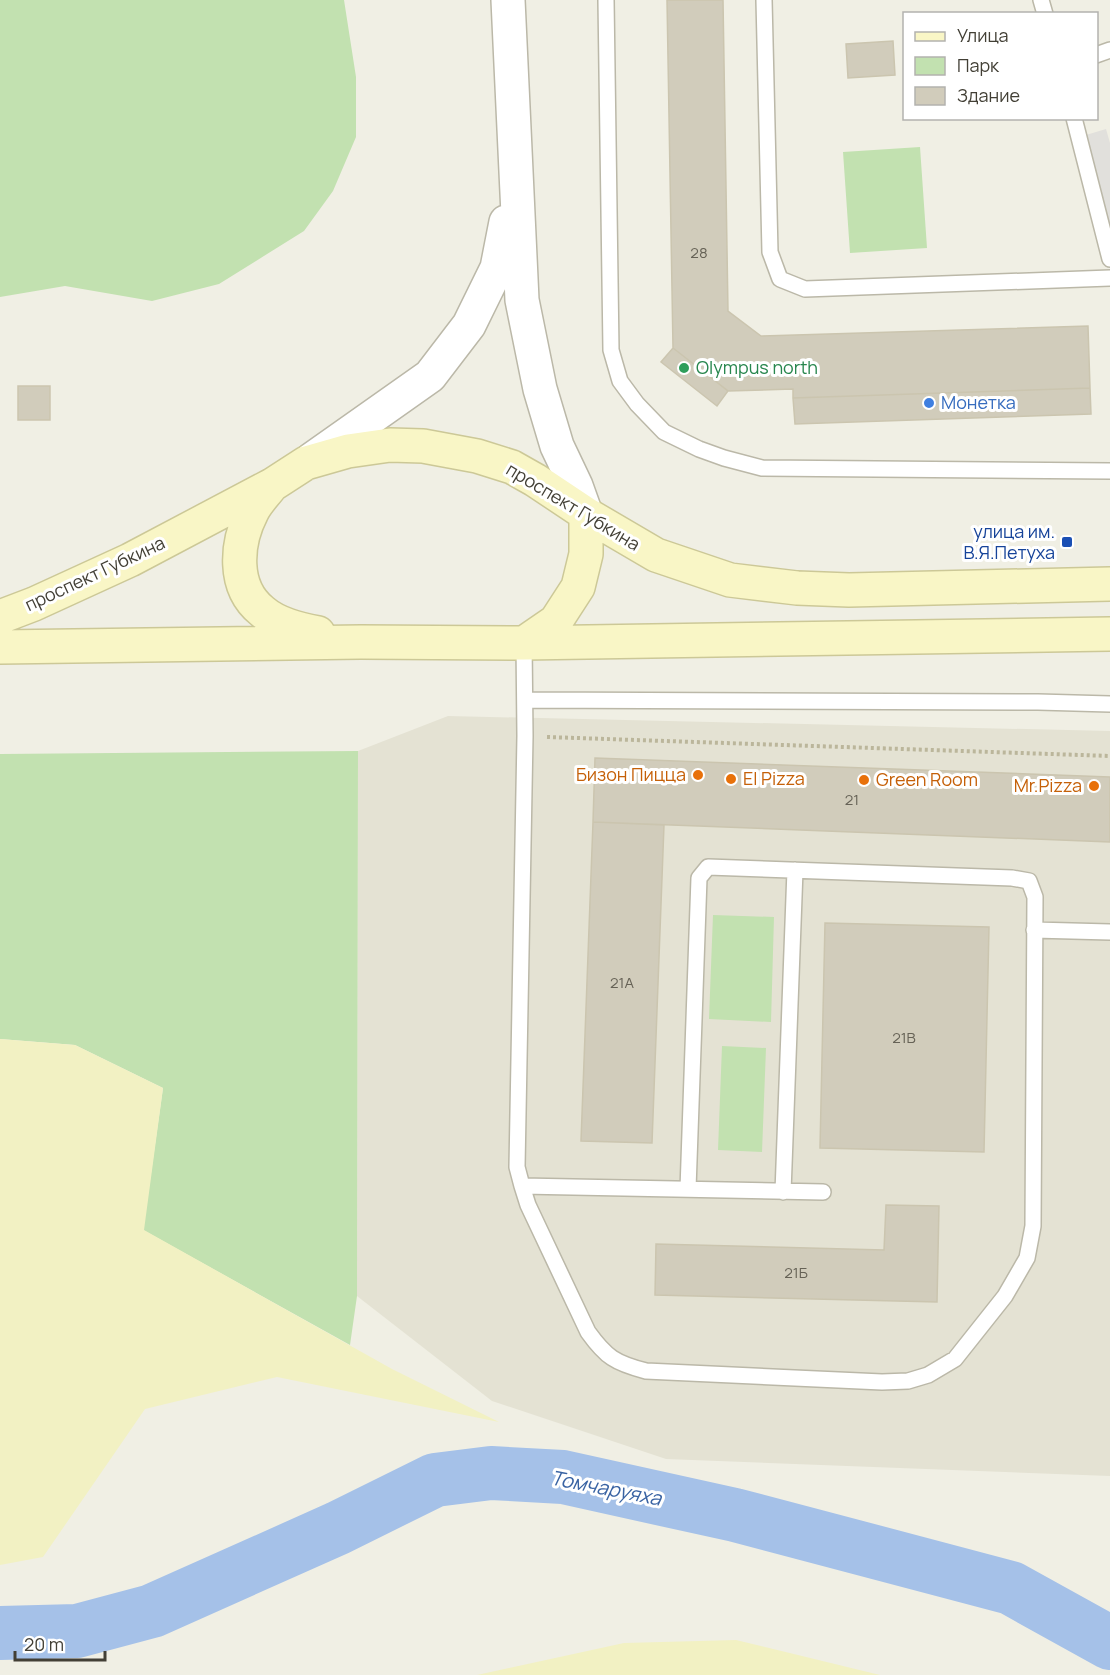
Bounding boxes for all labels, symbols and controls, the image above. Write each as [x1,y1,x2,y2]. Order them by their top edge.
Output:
legend [903,12,1098,120]
text: Улица [957,23,1009,47]
text: Парк [957,53,1000,77]
text: Здание [957,83,1020,107]
house number: 28 [690,242,708,263]
place label: Olympus north [696,355,818,379]
marker: Olympus north [677,361,691,375]
place label: Монетка [941,390,1016,414]
marker: Монетка [922,396,936,410]
street label: проспект Губкина [502,457,645,556]
place label: улица им. В.Я.Петуха [964,519,1055,564]
street label: проспект Губкина [21,530,169,616]
marker: улица им. В.Я.Петуха [1060,535,1074,549]
place label: Бизон Пицца [576,762,686,786]
place label: El Pizza [743,766,805,790]
place label: Green Room [876,767,978,791]
marker: Бизон Пицца [691,768,705,782]
marker: El Pizza [724,772,738,786]
marker: Green Room [857,773,871,787]
place label: Mr.Pizza [1014,773,1082,797]
marker: Mr.Pizza [1087,779,1101,793]
house number: 21 [845,789,859,810]
house number: 21А [610,972,634,993]
house number: 21В [892,1027,916,1048]
house number: 21Б [784,1262,808,1283]
water label: Томчаруяха [549,1464,664,1512]
scale bar [15,1624,105,1662]
text: 20 m [24,1632,64,1656]

